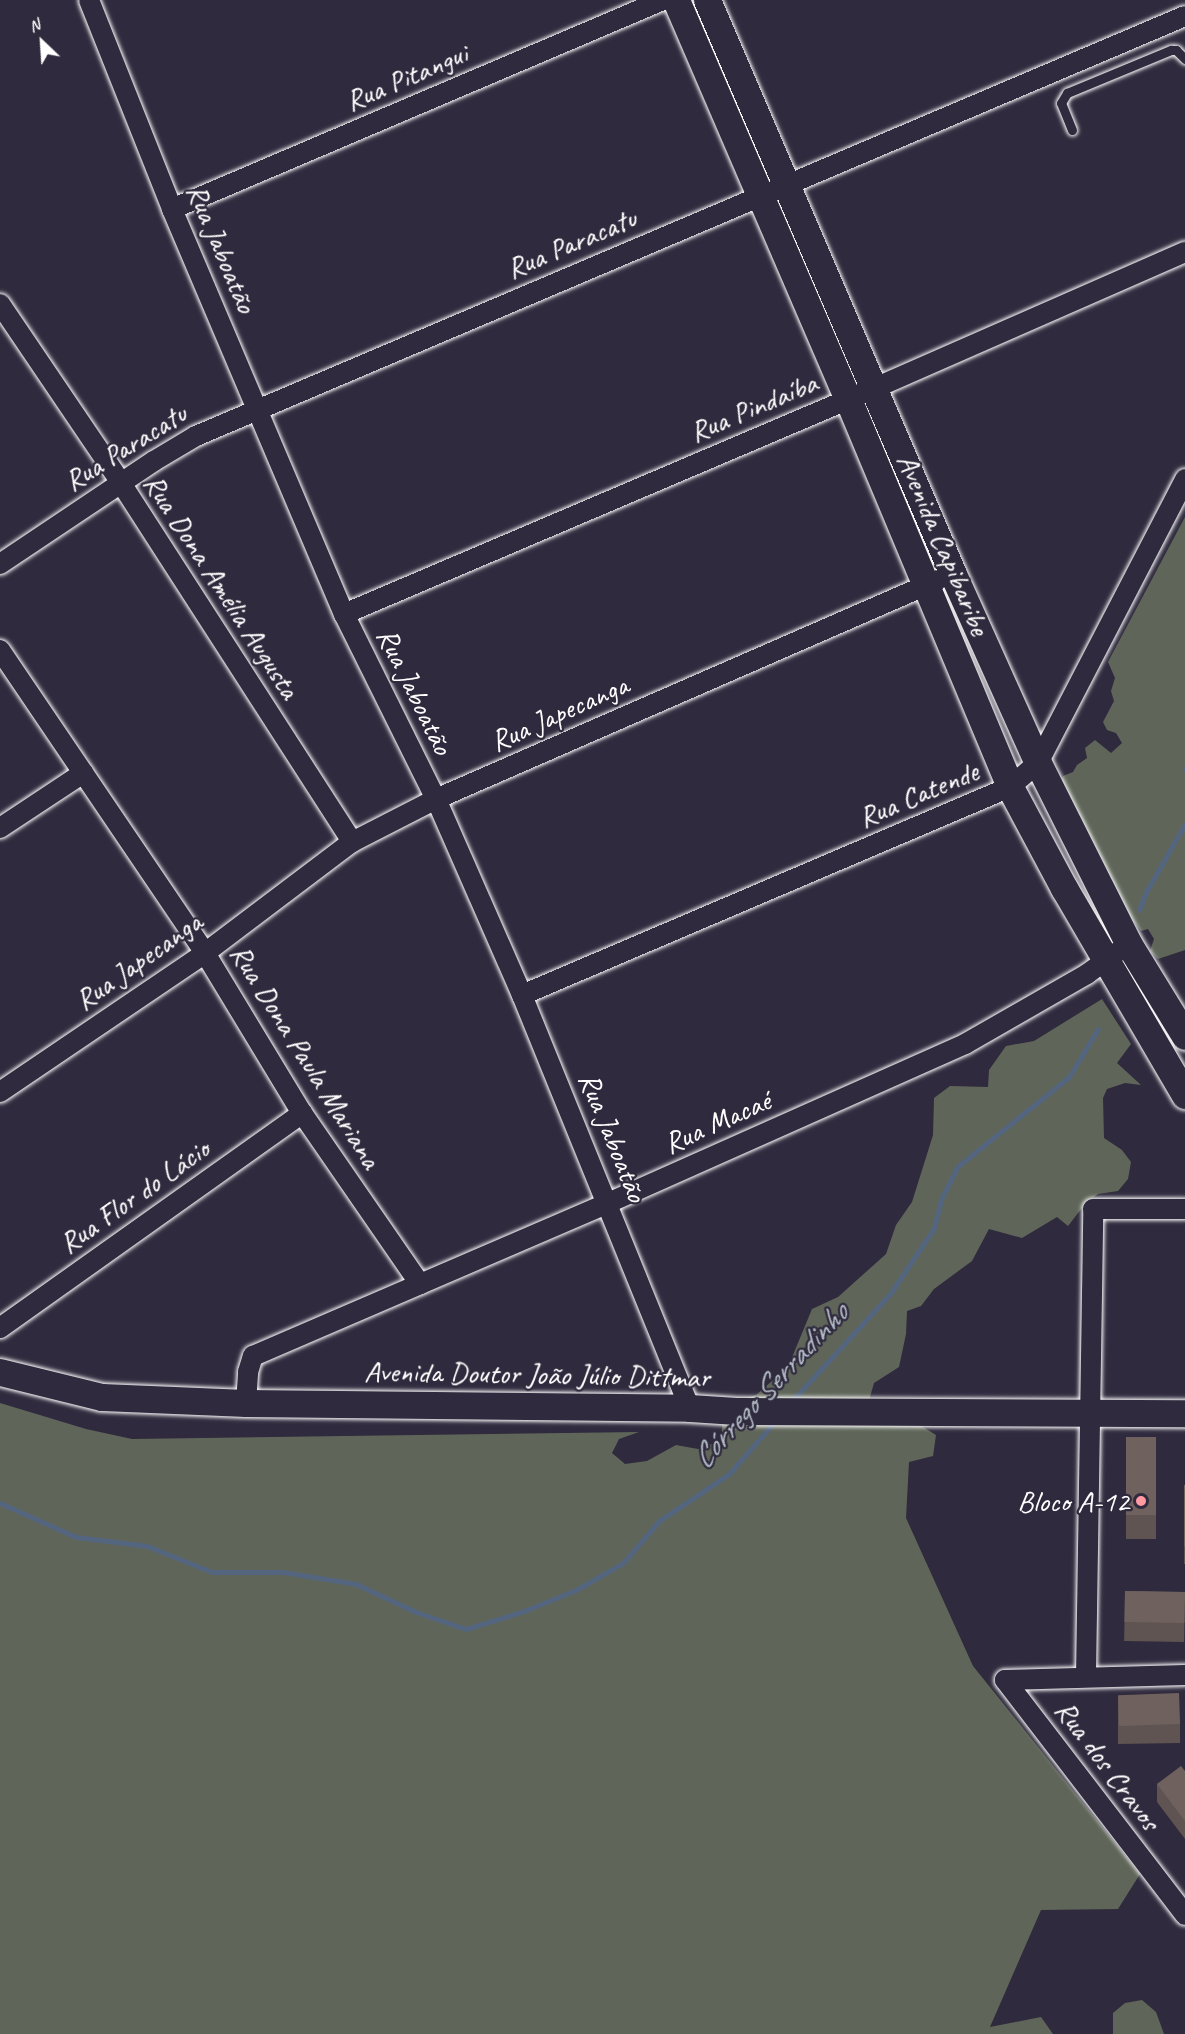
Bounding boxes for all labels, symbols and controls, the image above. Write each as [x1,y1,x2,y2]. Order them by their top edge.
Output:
north arrow [12,12,72,72]
text: N [26,15,43,37]
street label: Rua Pitangui [340,35,472,119]
street label: Rua Jaboatão [179,178,265,318]
street label: Rua Paracatu [500,199,642,287]
street label: Rua Pindaíba [684,364,822,450]
street label: Rua Paracatu [57,395,193,499]
street label: Avenida Capibaribe [890,448,998,640]
street label: Rua Dona Amélia Augusta [137,468,307,704]
street label: Rua Jaboatão [369,621,461,761]
street label: Rua Japecanga [484,666,634,760]
street label: Rua Catende [852,753,984,835]
street label: Rua Japecanga [67,904,209,1018]
street label: Rua Dona Paula Mariana [222,937,390,1175]
street label: Rua Jaboatão [571,1067,655,1207]
street label: Rua Macaé [658,1083,776,1161]
street label: Rua Flor do Lácio [52,1131,216,1261]
water label: Córrego Serradinho [684,1296,856,1476]
street label: Avenida Doutor João Júlio Dittmar [364,1353,710,1395]
place label: Bloco A-12 [1017,1483,1129,1519]
marker: Bloco A-12 [1134,1494,1148,1508]
street label: Rua dos Cravos [1047,1693,1169,1837]

